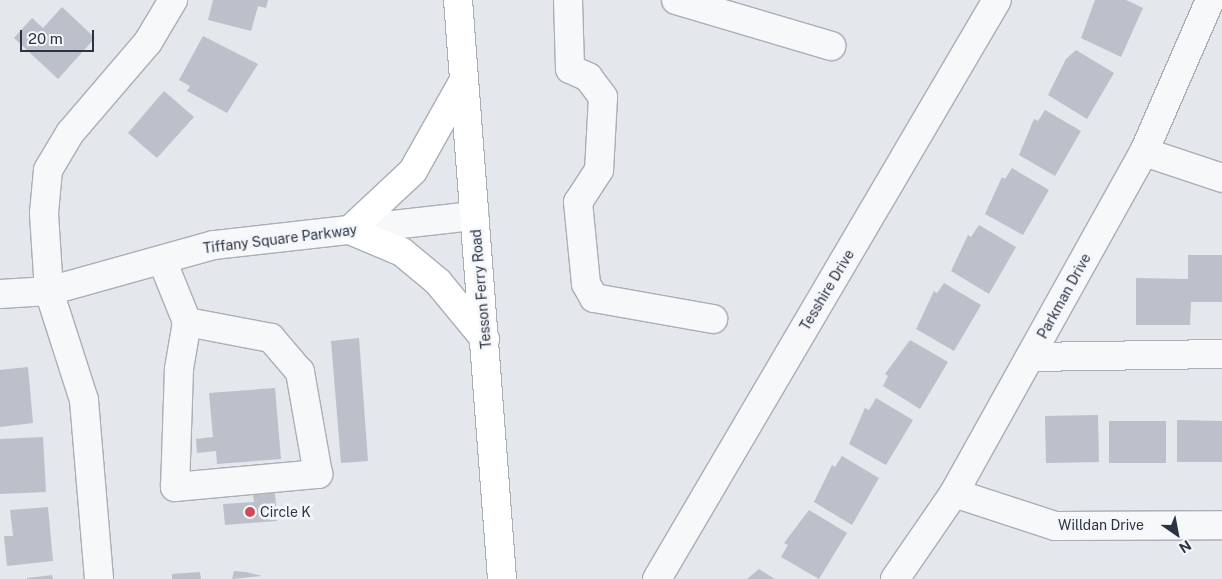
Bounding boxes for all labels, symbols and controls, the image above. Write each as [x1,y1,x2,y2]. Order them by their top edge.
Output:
scale bar [22,20,96,52]
text: 20 m [28,30,63,47]
street label: Tiffany Square Parkway [202,221,358,257]
street label: Tesson Ferry Road [467,229,495,349]
street label: Tesshire Drive [796,247,858,333]
street label: Parkman Drive [1034,251,1094,341]
place label: Circle K [260,504,311,520]
marker: Circle K [244,506,256,518]
north arrow [1152,509,1202,559]
street label: Willdan Drive [1058,517,1144,533]
text: N [1176,537,1194,556]

